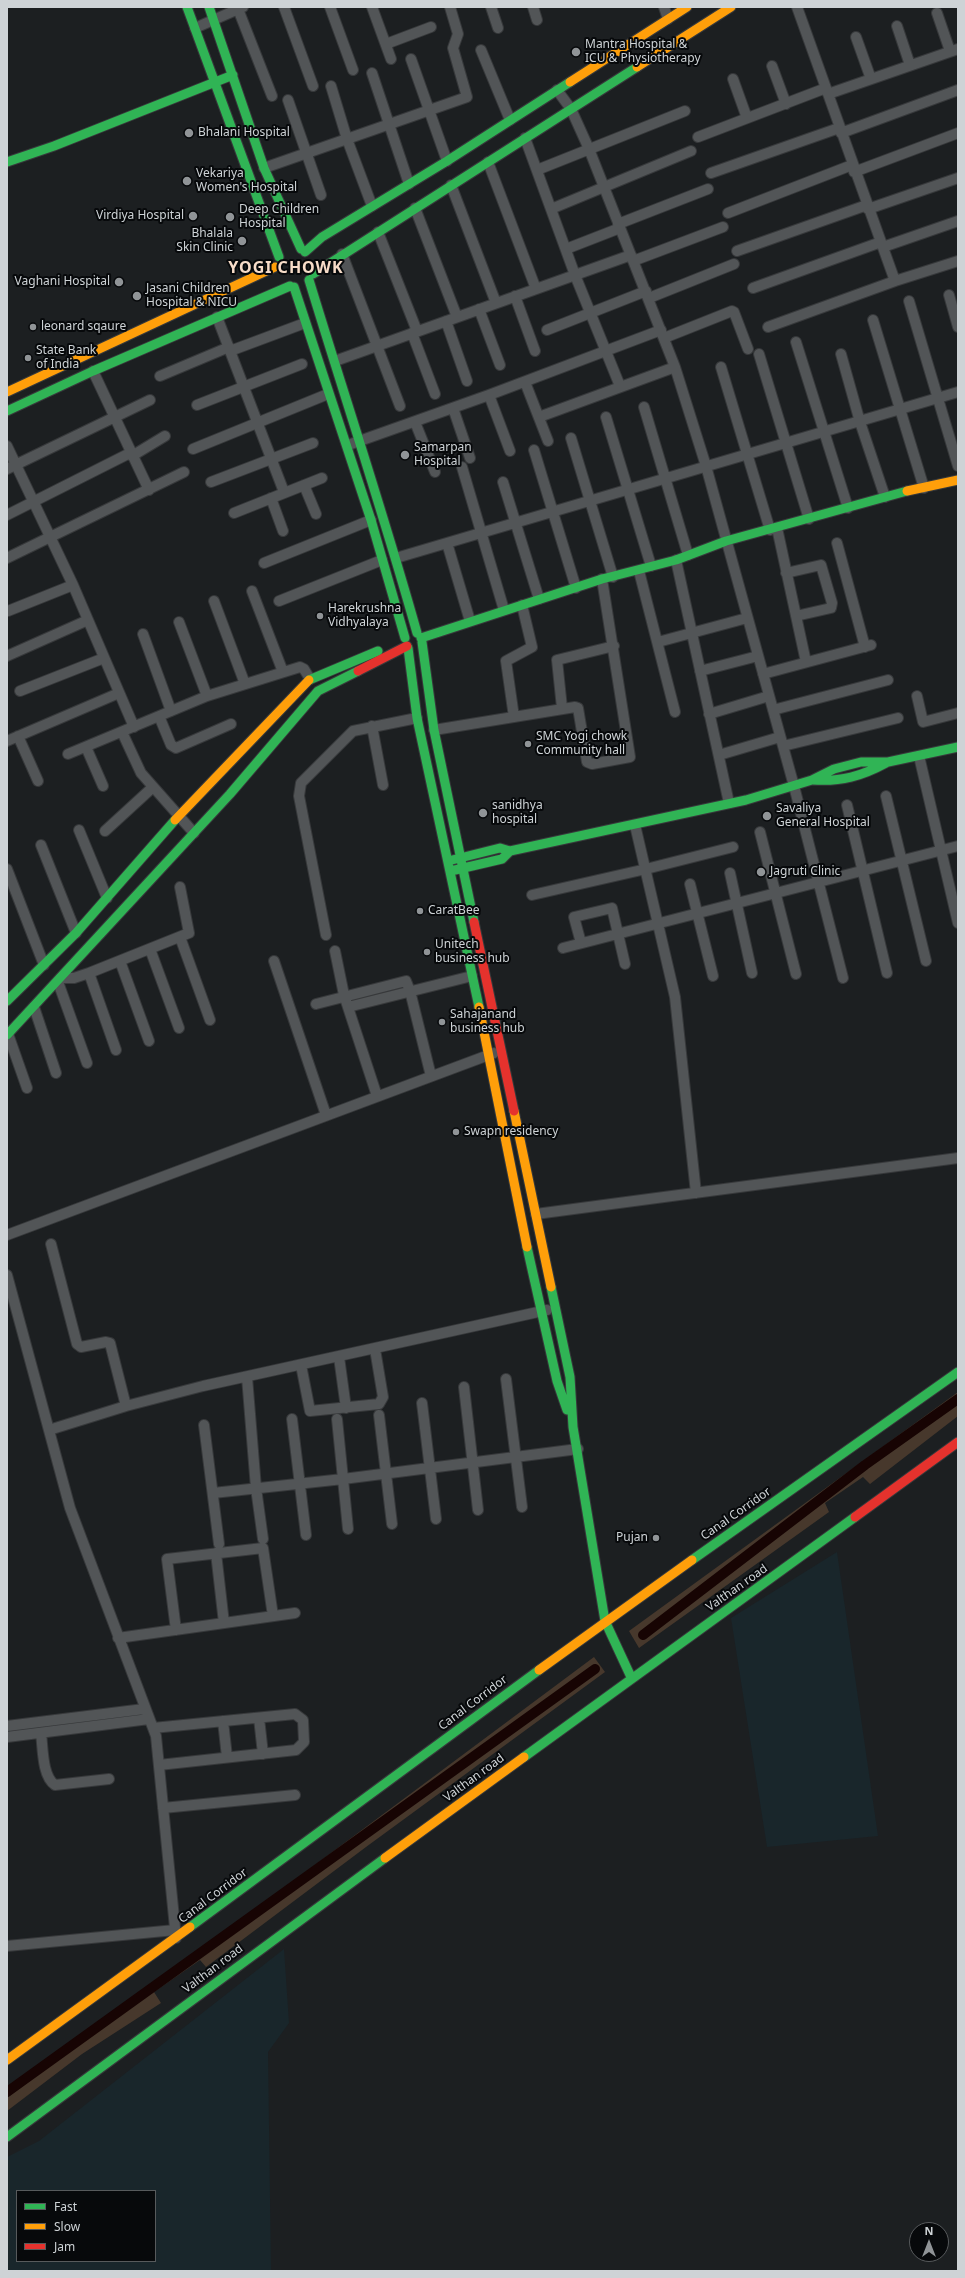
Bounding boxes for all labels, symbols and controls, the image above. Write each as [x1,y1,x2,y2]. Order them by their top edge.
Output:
place label: Mantra Hospital & ICU & Physiotherapy [585,38,701,66]
marker: Mantra Hospital & ICU & Physiotherapy [570,46,582,58]
place label: Bhalani Hospital [198,126,290,140]
marker: Bhalani Hospital [183,127,195,139]
place label: Vekariya Women's Hospital [196,167,297,195]
marker: Vekariya Women's Hospital [181,175,193,187]
place label: Deep Children Hospital [239,203,319,231]
place label: Virdiya Hospital [96,209,184,223]
marker: Virdiya Hospital [187,210,199,222]
marker: Deep Children Hospital [224,211,236,223]
place label: Bhalala Skin Clinic [176,227,233,255]
marker: Bhalala Skin Clinic [236,235,248,247]
district label: YOGI CHOWK [228,258,344,278]
place label: Vaghani Hospital [15,275,110,289]
marker: Vaghani Hospital [113,276,125,288]
place label: Jasani Children Hospital & NICU [146,282,237,310]
marker: Jasani Children Hospital & NICU [131,290,143,302]
place label: leonard sqaure [41,320,126,334]
marker: leonard sqaure [28,322,38,332]
place label: State Bank of India [36,344,96,372]
marker: State Bank of India [23,353,33,363]
place label: Samarpan Hospital [414,441,472,469]
marker: Samarpan Hospital [399,449,411,461]
place label: Harekrushna Vidhyalaya [328,602,401,630]
marker: Harekrushna Vidhyalaya [315,611,325,621]
place label: SMC Yogi chowk Community hall [536,730,627,758]
marker: SMC Yogi chowk Community hall [523,739,533,749]
place label: sanidhya hospital [492,799,543,827]
place label: Savaliya General Hospital [776,802,870,830]
marker: sanidhya hospital [477,807,489,819]
marker: Savaliya General Hospital [761,810,773,822]
place label: Jagruti Clinic [770,865,840,879]
marker: Jagruti Clinic [755,866,767,878]
place label: CaratBee [428,904,479,918]
marker: CaratBee [415,906,425,916]
place label: Unitech business hub [435,938,510,966]
marker: Unitech business hub [422,947,432,957]
place label: Sahajanand business hub [450,1008,525,1036]
marker: Sahajanand business hub [437,1017,447,1027]
place label: Swapn residency [464,1125,558,1139]
marker: Swapn residency [451,1127,461,1137]
street label: Canal Corridor [698,1485,774,1543]
place label: Pujan [616,1531,648,1545]
marker: Pujan [651,1533,661,1543]
street label: Valthan road [703,1561,771,1615]
street label: Canal Corridor [436,1673,510,1733]
street label: Valthan road [441,1751,507,1805]
street label: Canal Corridor [176,1866,250,1926]
street label: Valthan road [180,1942,246,1996]
legend [16,2190,156,2262]
text: Fast [54,2198,77,2215]
text: Slow [54,2218,80,2235]
north arrow [909,2222,949,2262]
text: N [925,2223,933,2238]
text: Jam [54,2238,75,2255]

